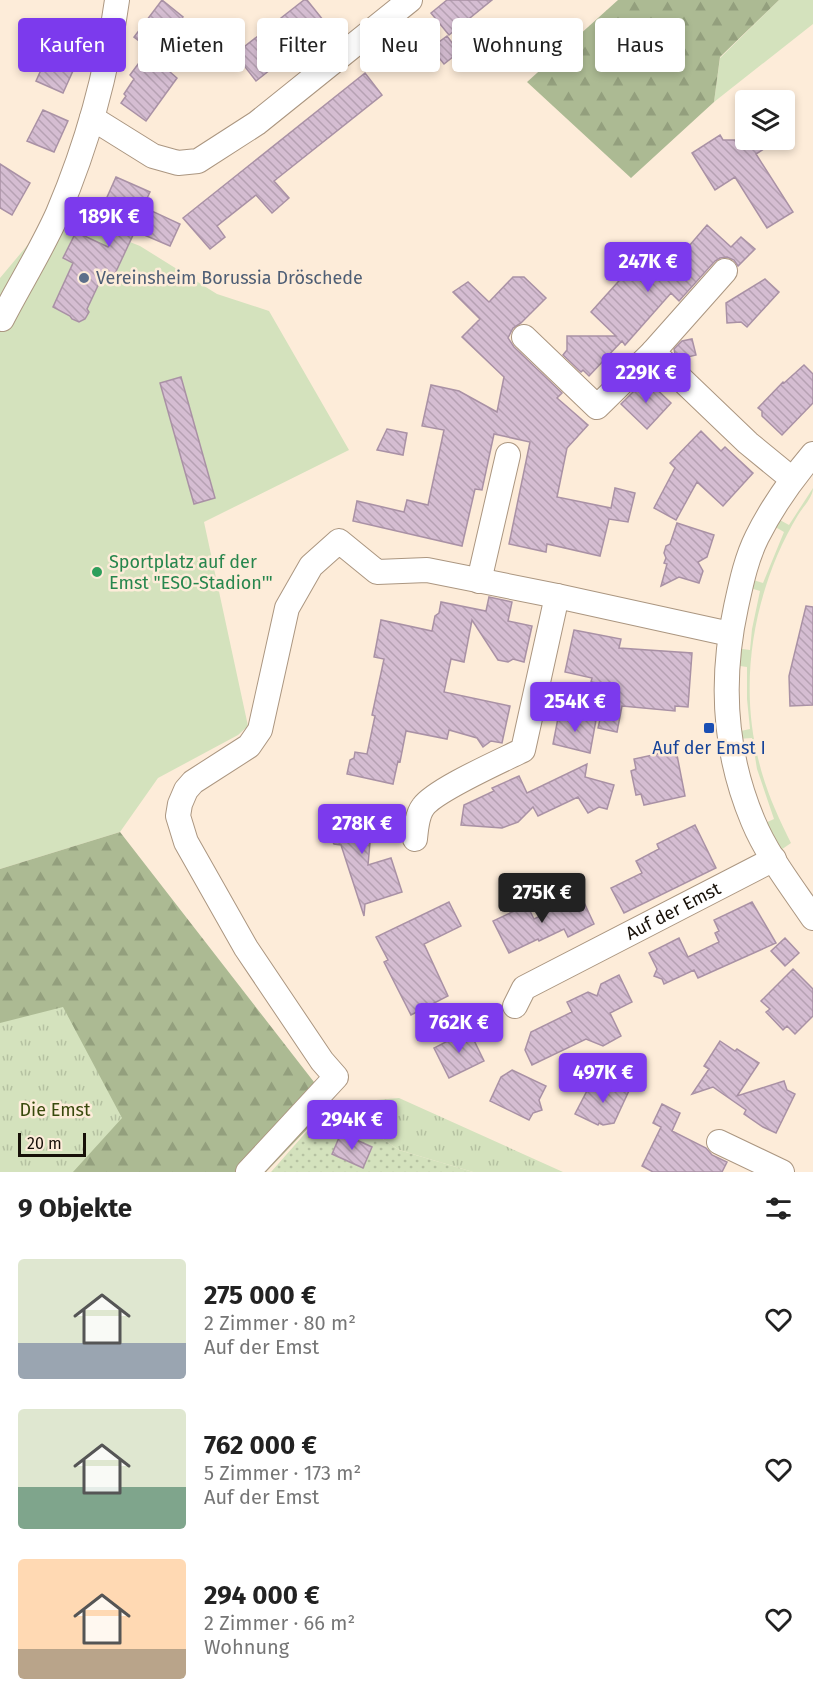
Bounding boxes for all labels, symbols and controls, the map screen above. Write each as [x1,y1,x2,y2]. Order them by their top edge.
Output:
chip: Kaufen [18,18,126,72]
chip: Mieten [138,18,245,72]
chip: Filter [257,18,348,72]
chip: Neu [360,18,440,72]
chip: Wohnung [452,18,583,72]
chip: Haus [595,18,685,72]
map controls [735,90,795,150]
button: layers [735,90,795,150]
pin: 189K € [60,197,158,248]
text: 189K € [79,204,140,228]
pin: 247K € [599,242,697,293]
text: 247K € [618,249,678,273]
place label: Vereinsheim Borussia Dröschede [96,267,363,289]
marker: Vereinsheim Borussia Dröschede [77,271,91,285]
pin: 229K € [597,353,695,404]
text: 229K € [616,360,676,384]
place label: Sportplatz auf der Emst "ESO-Stadion'" [109,551,273,594]
marker: Sportplatz auf der Emst "ESO-Stadion'" [90,565,104,579]
pin: 254K € [526,682,624,733]
text: 254K € [544,689,606,713]
marker: Auf der Emst I [702,721,716,735]
place label: Auf der Emst I [652,737,766,759]
pin: 278K € [313,804,411,855]
text: 278K € [332,811,392,835]
pin: 275K € [493,873,591,924]
street label: Auf der Emst [622,877,725,945]
text: 275K € [512,880,572,904]
pin: 762K € [410,1003,508,1054]
text: 762K € [429,1010,489,1034]
pin: 497K € [554,1053,652,1104]
text: 497K € [573,1060,633,1084]
park label: Die Emst [19,1099,91,1121]
pin: 294K € [303,1100,401,1151]
text: 294K € [321,1107,383,1131]
scale bar [18,1130,86,1158]
text: 20 m [27,1134,62,1153]
icon: filters [762,1192,795,1225]
text: 9 Objekte [18,1193,132,1224]
text: 275 000 € [204,1280,316,1311]
icon: home [66,1283,138,1355]
icon: heart [762,1303,795,1336]
text: 2 Zimmer · 80 m² [204,1311,356,1335]
text: Auf der Emst [204,1335,319,1359]
text: 762 000 € [204,1430,317,1461]
icon: home [66,1433,138,1505]
icon: heart [762,1453,795,1486]
text: 5 Zimmer · 173 m² [204,1461,361,1485]
text: Auf der Emst [204,1485,319,1509]
text: 294 000 € [204,1580,320,1611]
icon: home [66,1583,138,1655]
icon: heart [762,1603,795,1636]
text: 2 Zimmer · 66 m² [204,1611,355,1635]
text: Wohnung [204,1635,289,1659]

